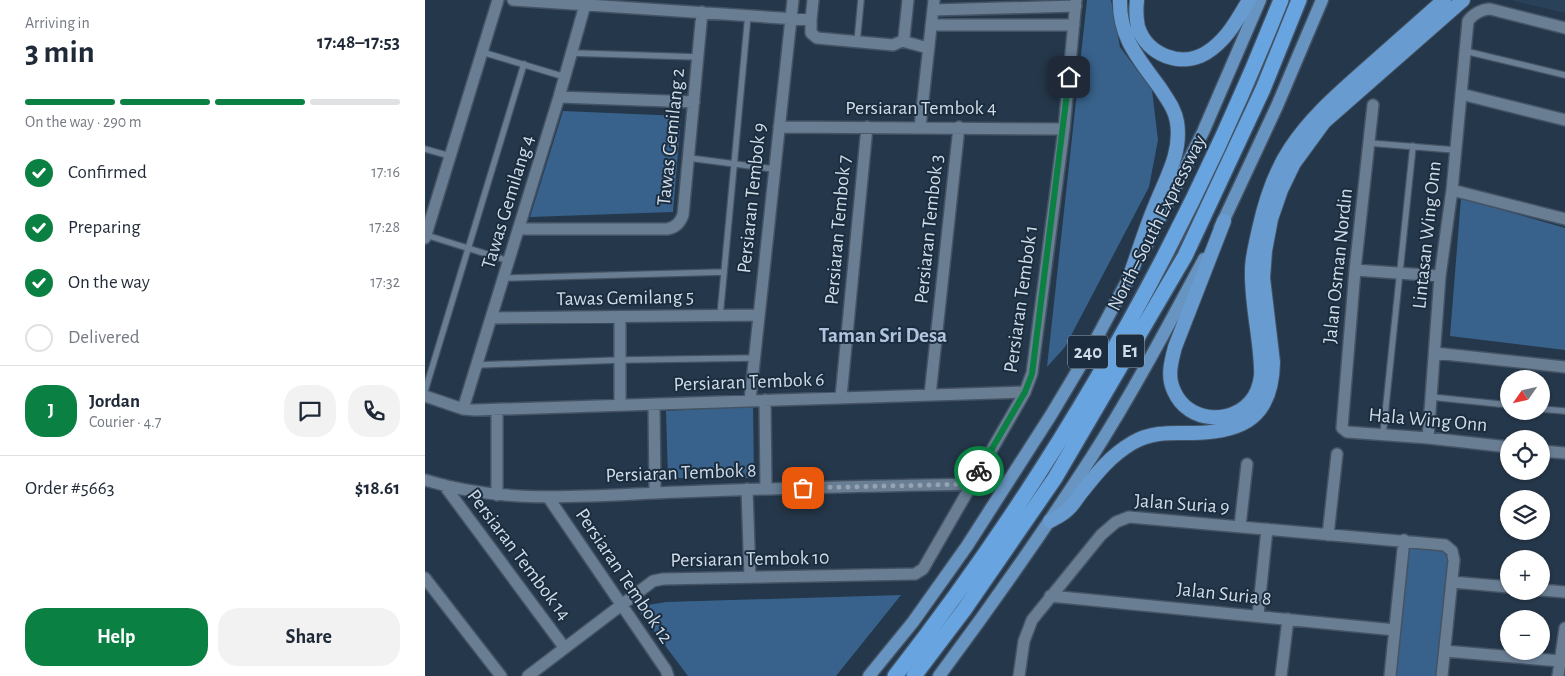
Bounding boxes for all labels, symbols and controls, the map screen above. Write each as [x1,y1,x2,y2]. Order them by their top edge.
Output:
text: Arriving in [25,15,90,31]
text: 17:48–17:53 [317,33,400,52]
text: 3 min [25,36,95,68]
pin [1048,56,1090,98]
icon: home [1055,63,1083,91]
street label: Tawas Gemilang 2 [654,67,688,207]
street label: Persiaran Tembok 4 [845,98,997,118]
text: On the way · 290 m [25,114,142,130]
street label: Persiaran Tembok 9 [734,122,770,274]
street label: North–South Expressway [1104,132,1210,314]
street label: Tawas Gemilang 4 [478,133,538,271]
street label: Persiaran Tembok 3 [911,153,947,305]
street label: Persiaran Tembok 7 [822,154,854,306]
icon: check [25,159,53,187]
street label: Lintasan Wing Onn [1409,160,1445,310]
text: Confirmed [68,163,147,182]
text: 17:16 [371,164,400,180]
street label: Jalan Osman Nordin [1320,187,1356,345]
icon: check [25,214,53,242]
text: Preparing [68,218,141,237]
text: 17:28 [369,219,400,235]
street label: Persiaran Tembok 1 [1001,224,1041,374]
icon: check [25,269,53,297]
text: On the way [68,273,150,292]
text: 17:32 [370,274,400,290]
street label: Tawas Gemilang 5 [556,287,694,309]
district label: Taman Sri Desa [819,325,947,346]
text: Delivered [68,328,140,347]
road number: E1 [1116,334,1144,368]
road number: 240 [1068,336,1108,368]
street label: Persiaran Tembok 6 [673,369,825,395]
north arrow [1500,370,1550,420]
map controls [1500,370,1550,660]
button: chat [284,385,336,437]
button: phone [348,385,400,437]
text: Jordan [89,392,140,411]
text: J [48,401,54,420]
street label: Hala Wing Onn [1368,405,1488,435]
text: Courier · 4.7 [89,414,161,430]
button: locate [1500,430,1550,480]
courier [954,446,1004,496]
icon: bike [965,457,993,485]
street label: Persiaran Tembok 8 [605,460,757,486]
pin [782,467,824,509]
icon: bag [789,474,817,502]
text: Order #5663 [25,479,115,498]
text: $18.61 [355,479,400,498]
street label: Persiaran Tembok 14 [463,486,575,624]
button: layers [1500,490,1550,540]
street label: Jalan Suria 9 [1134,491,1230,517]
street label: Persiaran Tembok 12 [572,505,676,647]
street label: Persiaran Tembok 10 [670,548,830,570]
button: + [1500,550,1550,600]
street label: Jalan Suria 8 [1176,579,1272,609]
button: Help [25,608,208,666]
button: Share [218,608,400,666]
button: − [1500,610,1550,660]

